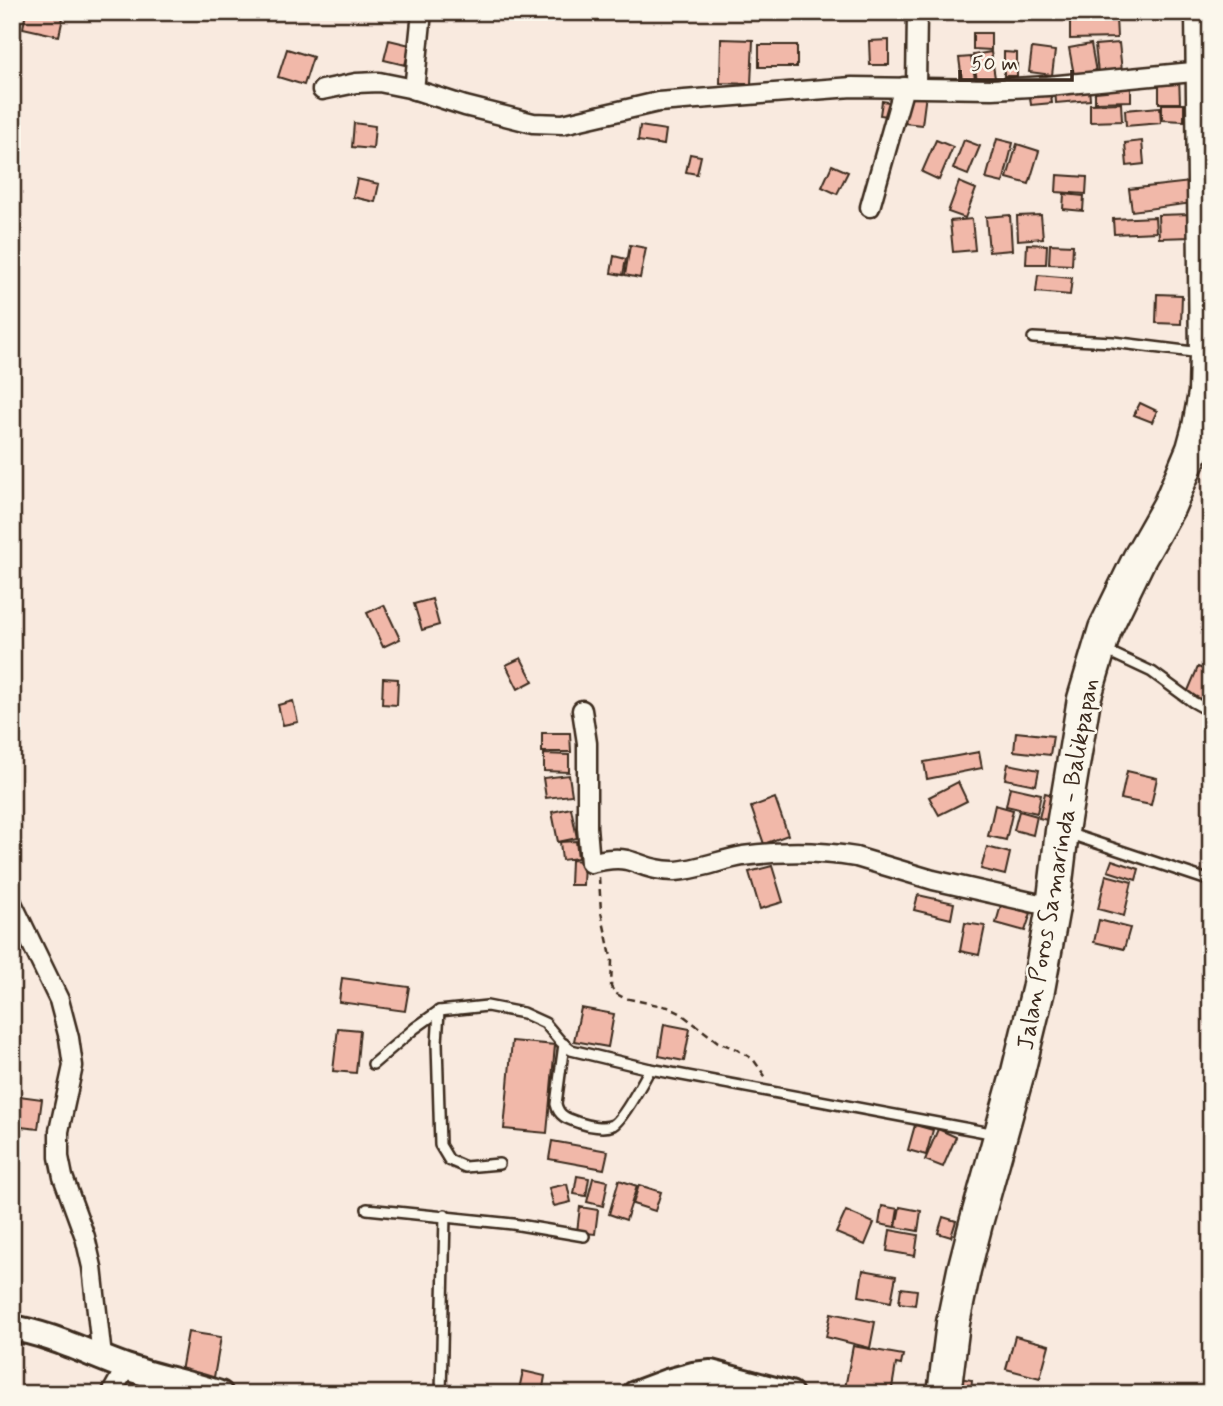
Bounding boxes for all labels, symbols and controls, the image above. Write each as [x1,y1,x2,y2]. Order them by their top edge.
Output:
scale bar [960,38,1072,82]
text: 50 m [971,50,1018,78]
street label: Jalan Poros Samarinda - Balikpapan [1010,676,1106,1053]

